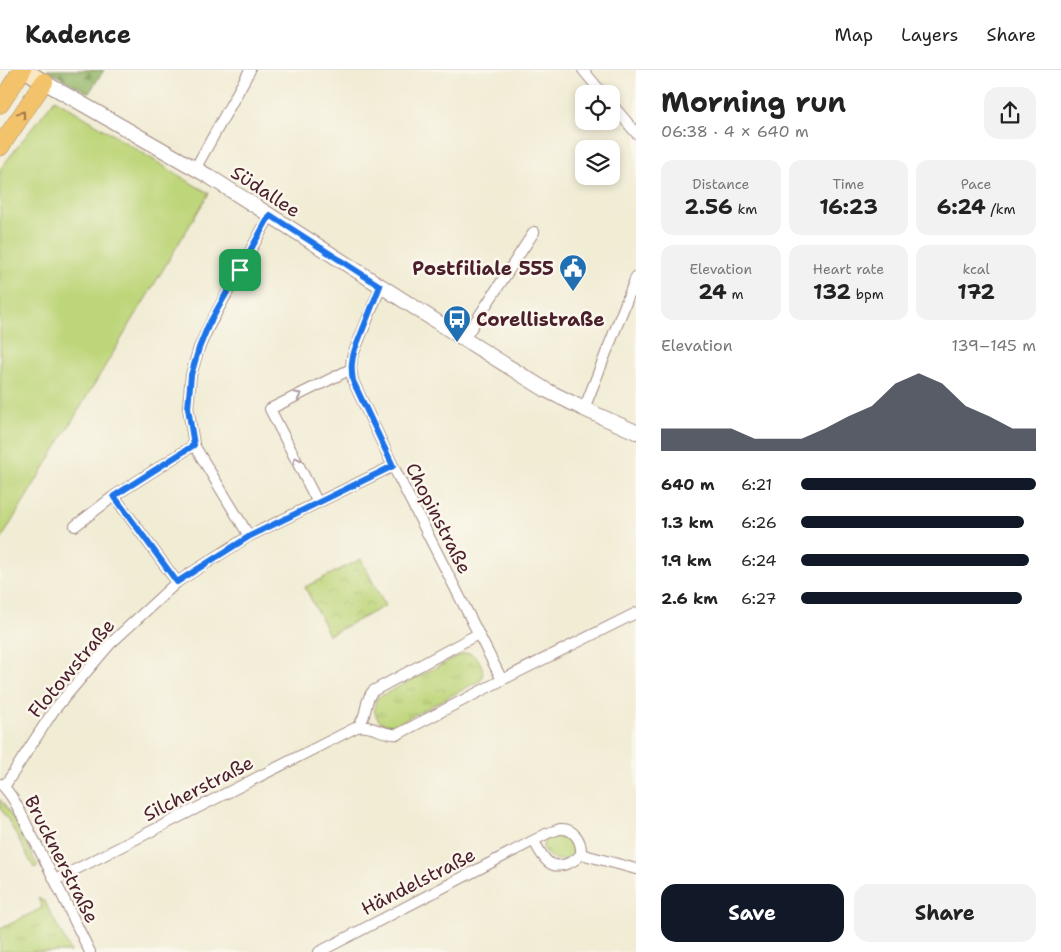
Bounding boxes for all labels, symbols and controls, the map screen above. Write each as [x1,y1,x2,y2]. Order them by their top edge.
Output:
text: Kadence [25,19,131,51]
text: Map [835,23,873,47]
text: Layers [901,23,958,47]
text: Share [986,23,1036,47]
text: Morning run [661,83,846,121]
map controls [575,85,620,185]
button: locate [575,85,620,130]
button: share [984,87,1036,139]
one-way arrow [16,111,25,120]
text: 06:38 · 4 × 640 m [661,121,809,142]
button: layers [575,140,620,185]
street label: Südallee [226,160,305,223]
text: Distance [692,175,750,193]
text: Time [832,175,865,193]
text: Pace [961,175,992,193]
text: 2.56 [684,193,733,221]
text: 16:23 [819,193,878,221]
text: 6:24 [937,193,986,221]
text: km [733,200,757,218]
text: /km [986,200,1016,218]
pin [219,249,261,291]
public building icon: Postfiliale 555 [558,253,588,292]
icon: arrive [226,256,254,284]
place label: Postfiliale 555 [412,256,554,281]
text: Elevation [689,260,752,278]
text: Heart rate [813,260,884,278]
text: kcal [963,260,990,278]
text: 24 [698,278,727,306]
text: 132 [813,278,851,306]
text: 172 [957,278,995,306]
text: m [727,285,744,303]
text: bpm [851,285,884,303]
bus stop icon: Corellistraße [442,304,472,343]
place label: Corellistraße [476,307,605,332]
text: Elevation [661,335,733,356]
text: 139–145 m [952,335,1036,356]
one-way arrow [293,391,302,401]
one-way arrow [292,456,302,465]
street label: Chopinstraße [400,458,477,578]
text: 640 m [661,474,715,495]
text: 6:21 [741,474,772,495]
text: 1.3 km [661,512,714,533]
text: 6:26 [741,512,777,533]
text: 1.9 km [661,550,712,571]
text: 6:24 [741,550,777,571]
text: 2.6 km [661,588,718,609]
text: 6:27 [741,588,776,609]
street label: Flotowstraße [23,613,120,723]
street label: Silcherstraße [139,750,258,827]
street label: Brucknerstraße [19,791,104,927]
street label: Händelstraße [357,842,480,921]
button: Save [661,884,844,942]
button: Share [854,884,1036,942]

